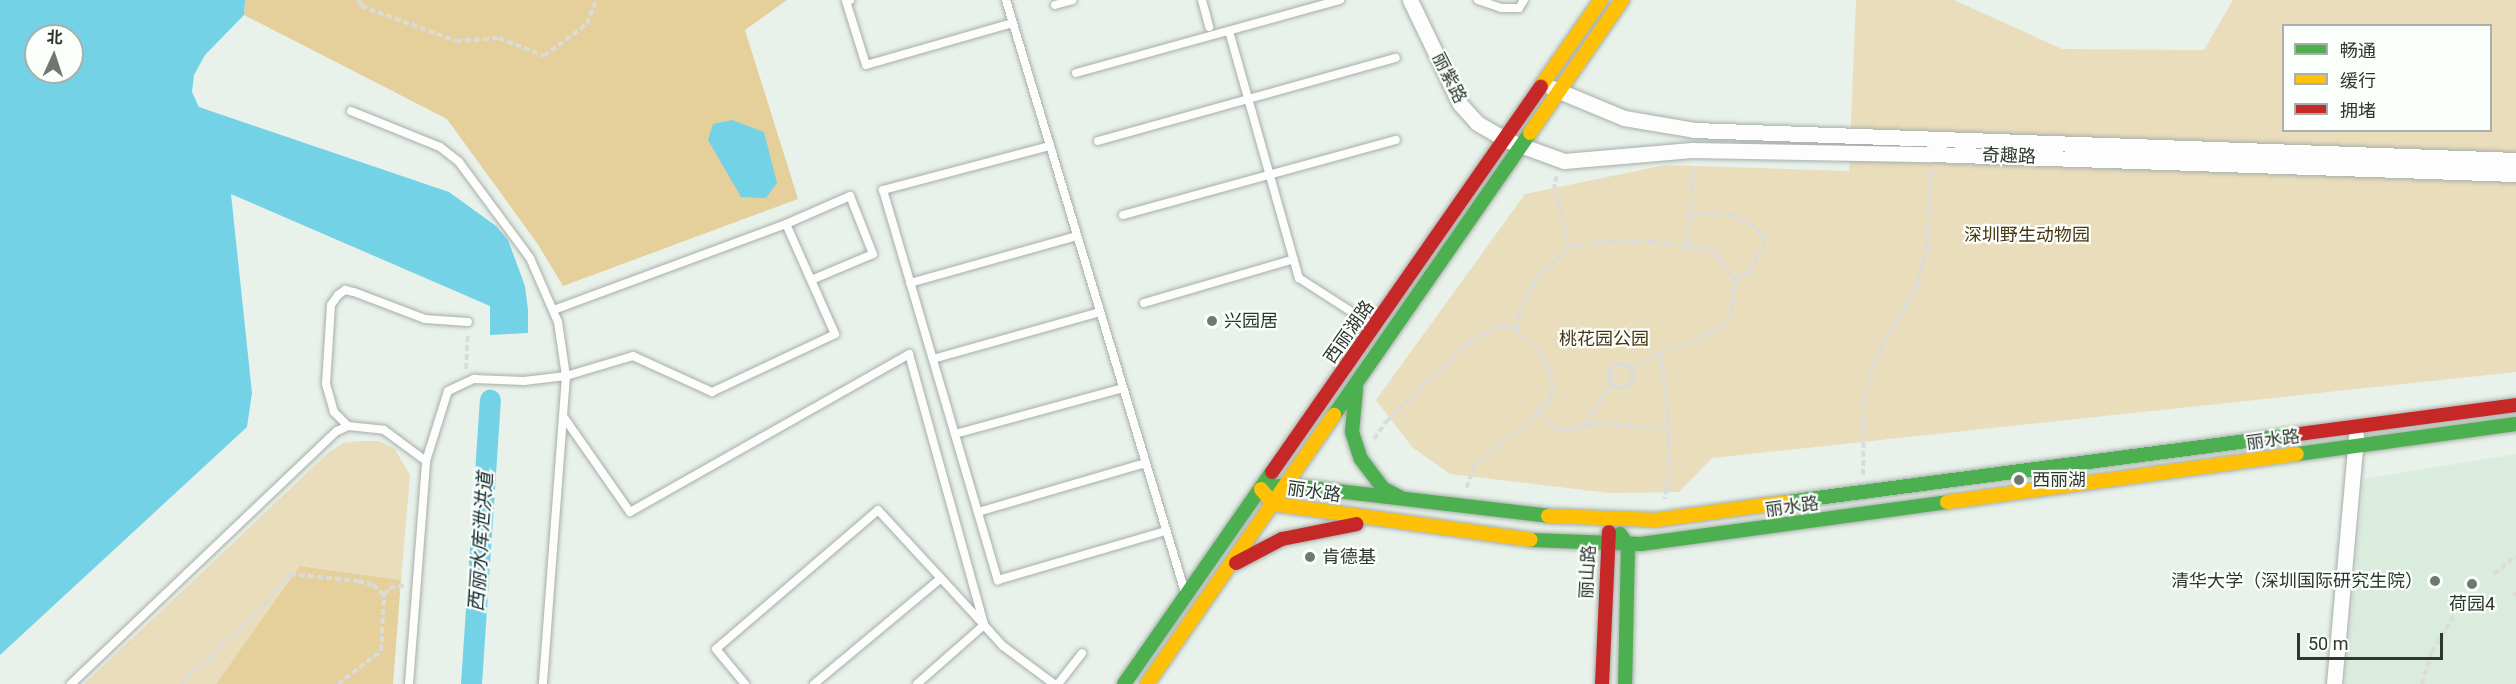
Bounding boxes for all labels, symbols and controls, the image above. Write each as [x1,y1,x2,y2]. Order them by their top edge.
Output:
north arrow [24,24,84,84]
legend [2282,24,2492,132]
text: 北 [46,28,63,47]
text: 畅通 [2340,40,2376,61]
street label: 丽紫路 [1427,49,1471,107]
text: 缓行 [2340,70,2376,91]
text: 拥堵 [2340,100,2376,121]
street label: 奇趣路 [1982,144,2036,168]
park label: 深圳野生动物园 [1964,224,2090,246]
street label: 西丽湖路 [1320,296,1378,368]
place label: 兴园居 [1224,310,1278,332]
marker: 兴园居 [1205,314,1219,328]
park label: 桃花园公园 [1559,328,1649,350]
street label: 丽水路 [2245,426,2301,454]
place label: 西丽湖 [2032,469,2086,491]
water label: 西丽水库泄洪道 [464,471,498,613]
marker: 西丽湖 [2010,471,2028,489]
street label: 丽水路 [1286,478,1342,506]
street label: 丽水路 [1764,493,1820,521]
street label: 丽山路 [1576,544,1600,600]
place label: 肯德基 [1322,546,1376,568]
marker: 肯德基 [1303,550,1317,564]
place label: 清华大学（深圳国际研究生院） [2171,570,2423,592]
marker: 清华大学（深圳国际研究生院） [2428,574,2442,588]
marker: 荷园4 [2465,577,2479,591]
place label: 荷园4 [2449,593,2495,615]
scale bar [2300,621,2446,659]
text: 50 m [2308,633,2348,654]

